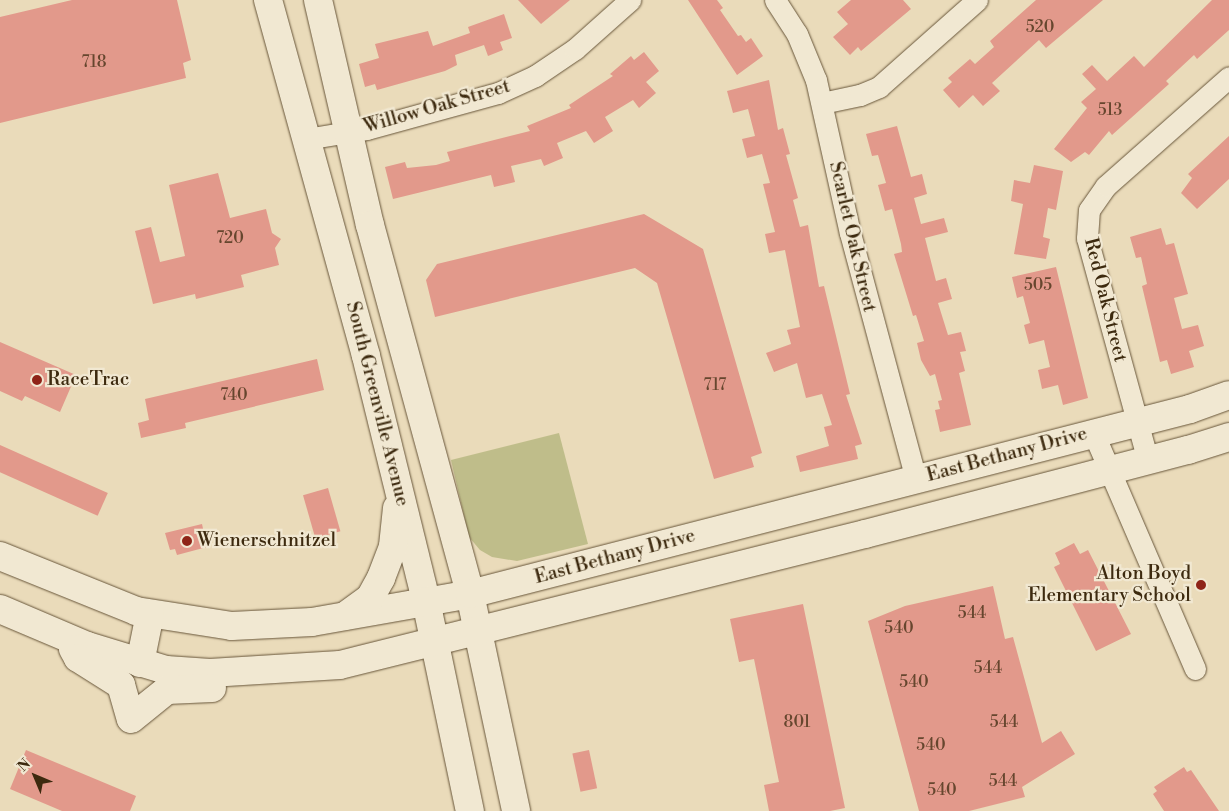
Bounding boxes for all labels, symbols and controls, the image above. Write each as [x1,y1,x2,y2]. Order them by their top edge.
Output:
house number: 520 [1026,17,1054,37]
house number: 718 [81,52,107,72]
street label: Willow Oak Street [361,75,513,139]
house number: 513 [1098,100,1122,120]
street label: Scarlet Oak Street [824,160,880,314]
house number: 720 [216,228,244,248]
street label: Red Oak Street [1079,236,1131,364]
house number: 505 [1024,275,1052,295]
street label: South Greenville Avenue [341,299,413,509]
place label: RaceTrac [47,369,129,391]
marker: RaceTrac [31,374,43,386]
house number: 717 [704,375,726,395]
house number: 740 [220,385,248,405]
street label: East Bethany Drive [924,423,1090,487]
street label: East Bethany Drive [532,525,698,589]
place label: Wienerschnitzel [197,530,336,552]
marker: Wienerschnitzel [181,535,193,547]
place label: Alton Boyd Elementary School [1028,563,1191,607]
marker: Alton Boyd Elementary School [1195,579,1207,591]
house number: 544 [958,603,986,623]
house number: 540 [884,618,914,638]
house number: 544 [974,658,1002,678]
house number: 540 [899,672,929,692]
house number: 801 [784,712,810,732]
house number: 544 [990,712,1018,732]
house number: 540 [916,735,946,755]
north arrow [10,751,60,801]
text: N [14,755,35,776]
house number: 544 [989,771,1017,791]
house number: 540 [927,780,957,800]

